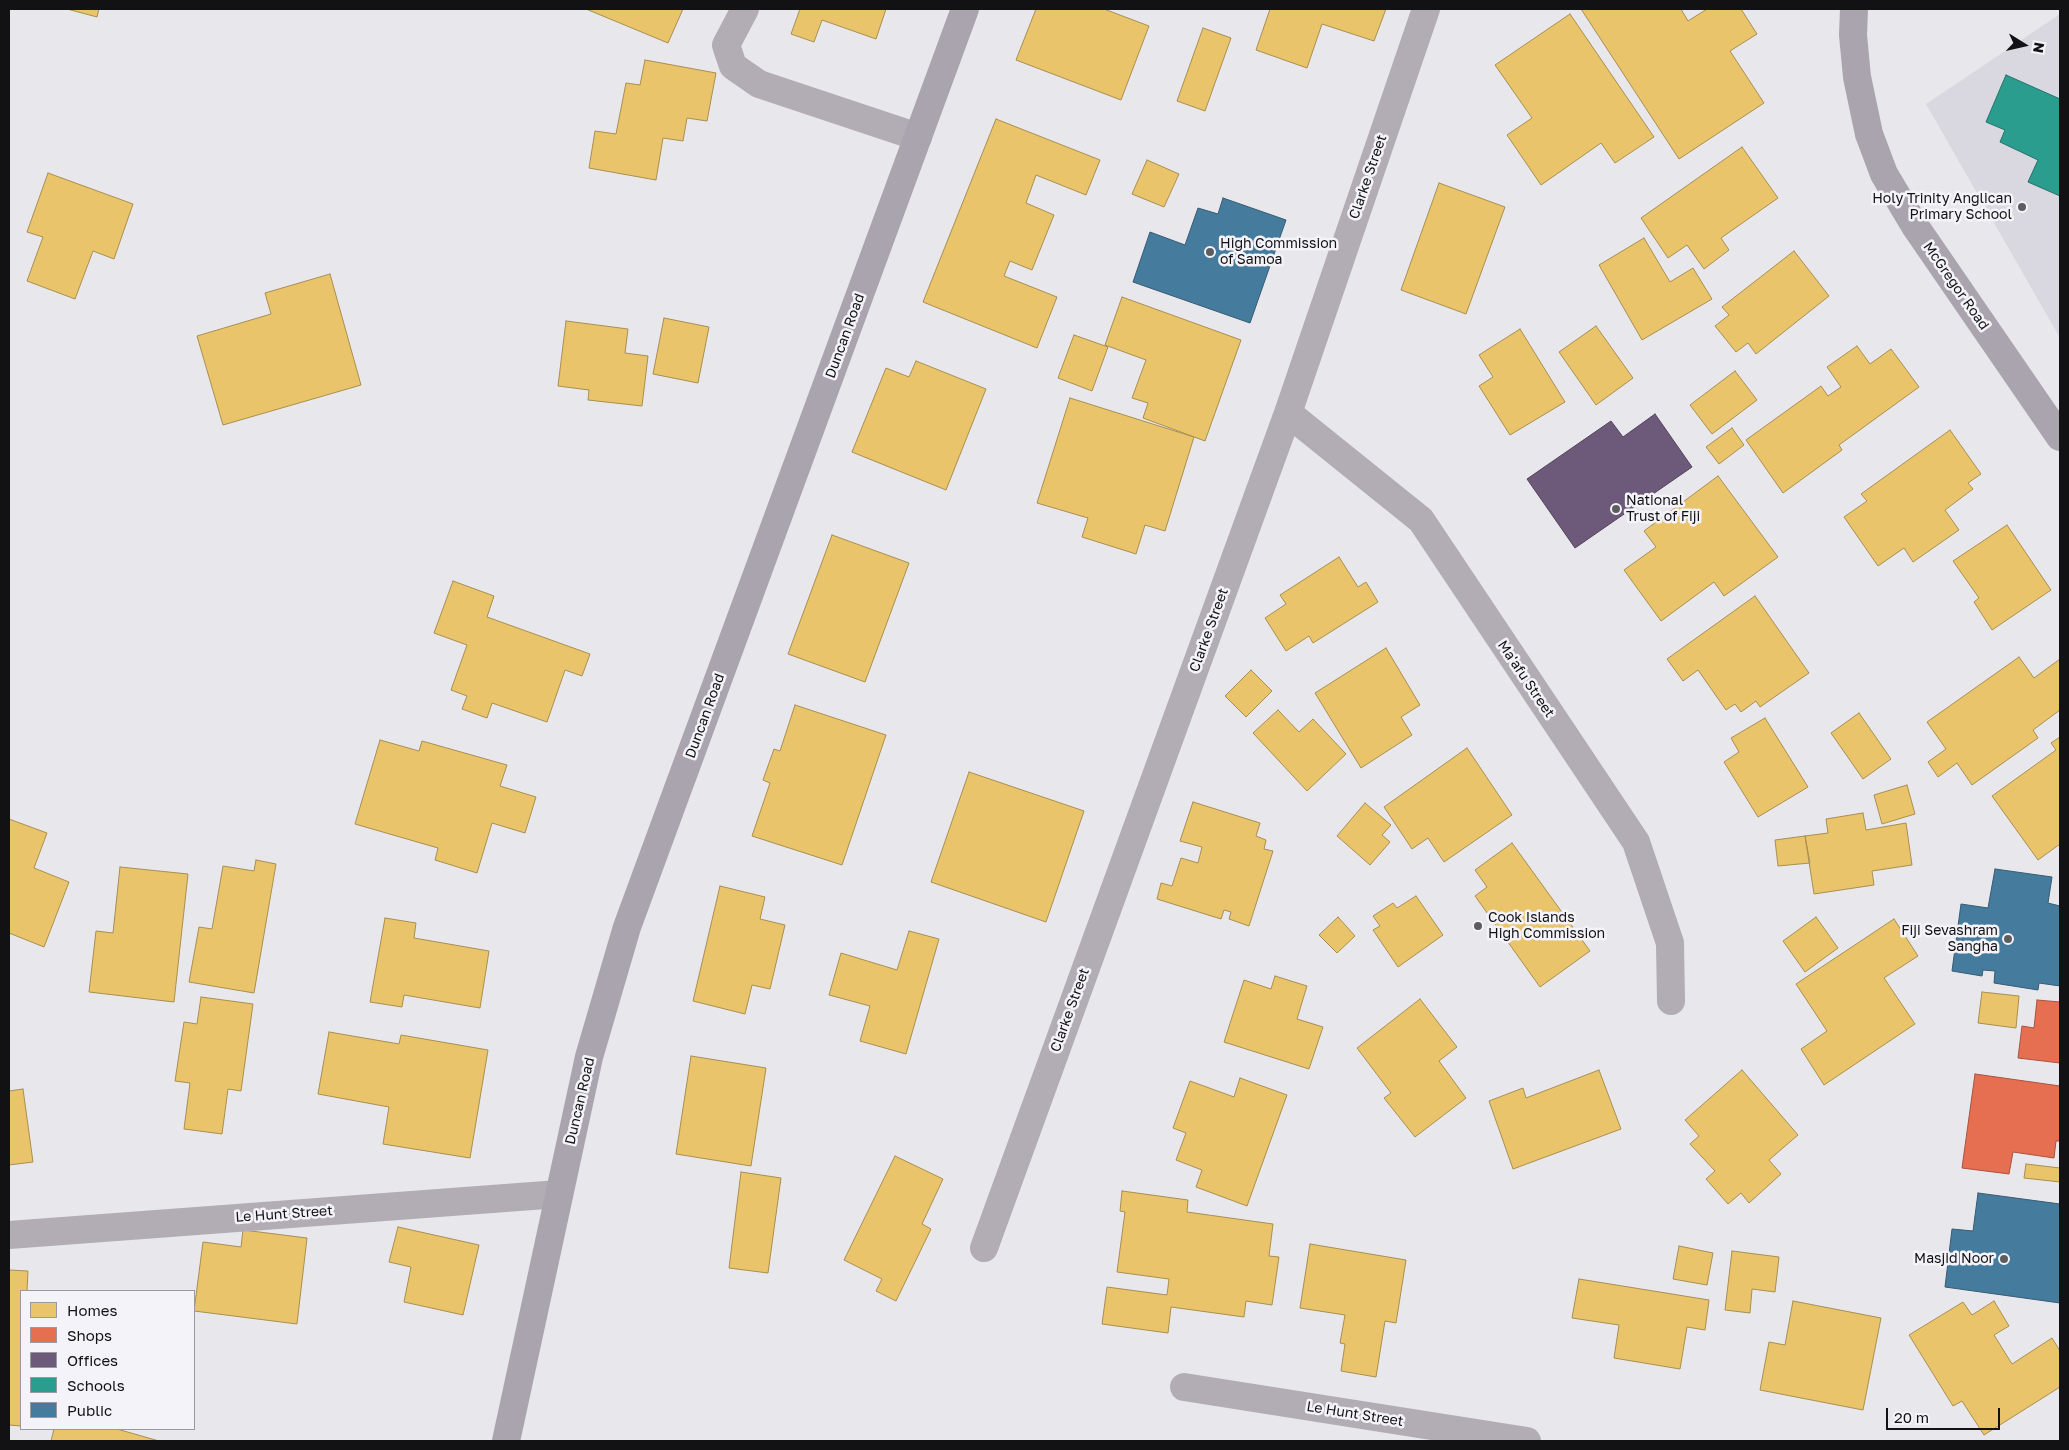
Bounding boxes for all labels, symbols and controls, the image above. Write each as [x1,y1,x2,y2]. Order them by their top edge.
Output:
north arrow [1999,20,2049,70]
text: N [2030,41,2049,54]
street label: Clarke Street [1346,133,1390,221]
place label: Holy Trinity Anglican Primary School [1872,191,2012,223]
marker: Holy Trinity Anglican Primary School [2016,201,2028,213]
place label: High Commission of Samoa [1220,236,1337,268]
street label: McGregor Road [1920,239,1992,333]
marker: High Commission of Samoa [1204,246,1216,258]
street label: Duncan Road [822,291,868,381]
place label: National Trust of Fiji [1626,493,1700,526]
marker: National Trust of Fiji [1610,503,1622,515]
street label: Clarke Street [1186,586,1232,674]
street label: Ma'afu Street [1494,637,1558,721]
street label: Duncan Road [682,671,728,761]
place label: Cook Islands High Commission [1488,910,1605,942]
marker: Cook Islands High Commission [1472,920,1484,932]
place label: Fiji Sevashram Sangha [1901,923,1998,956]
marker: Fiji Sevashram Sangha [2002,933,2014,945]
street label: Clarke Street [1047,966,1093,1054]
street label: Duncan Road [562,1056,598,1146]
street label: Le Hunt Street [235,1202,333,1226]
place label: Masjid Noor [1914,1251,1994,1267]
marker: Masjid Noor [1998,1253,2010,1265]
legend [20,1290,195,1430]
text: Homes [67,1301,117,1319]
text: Shops [67,1326,112,1344]
text: Offices [67,1351,118,1369]
text: Schools [67,1376,125,1394]
street label: Le Hunt Street [1305,1398,1405,1430]
scale bar [1889,1398,2003,1430]
text: Public [67,1401,112,1419]
text: 20 m [1894,1408,1929,1426]

